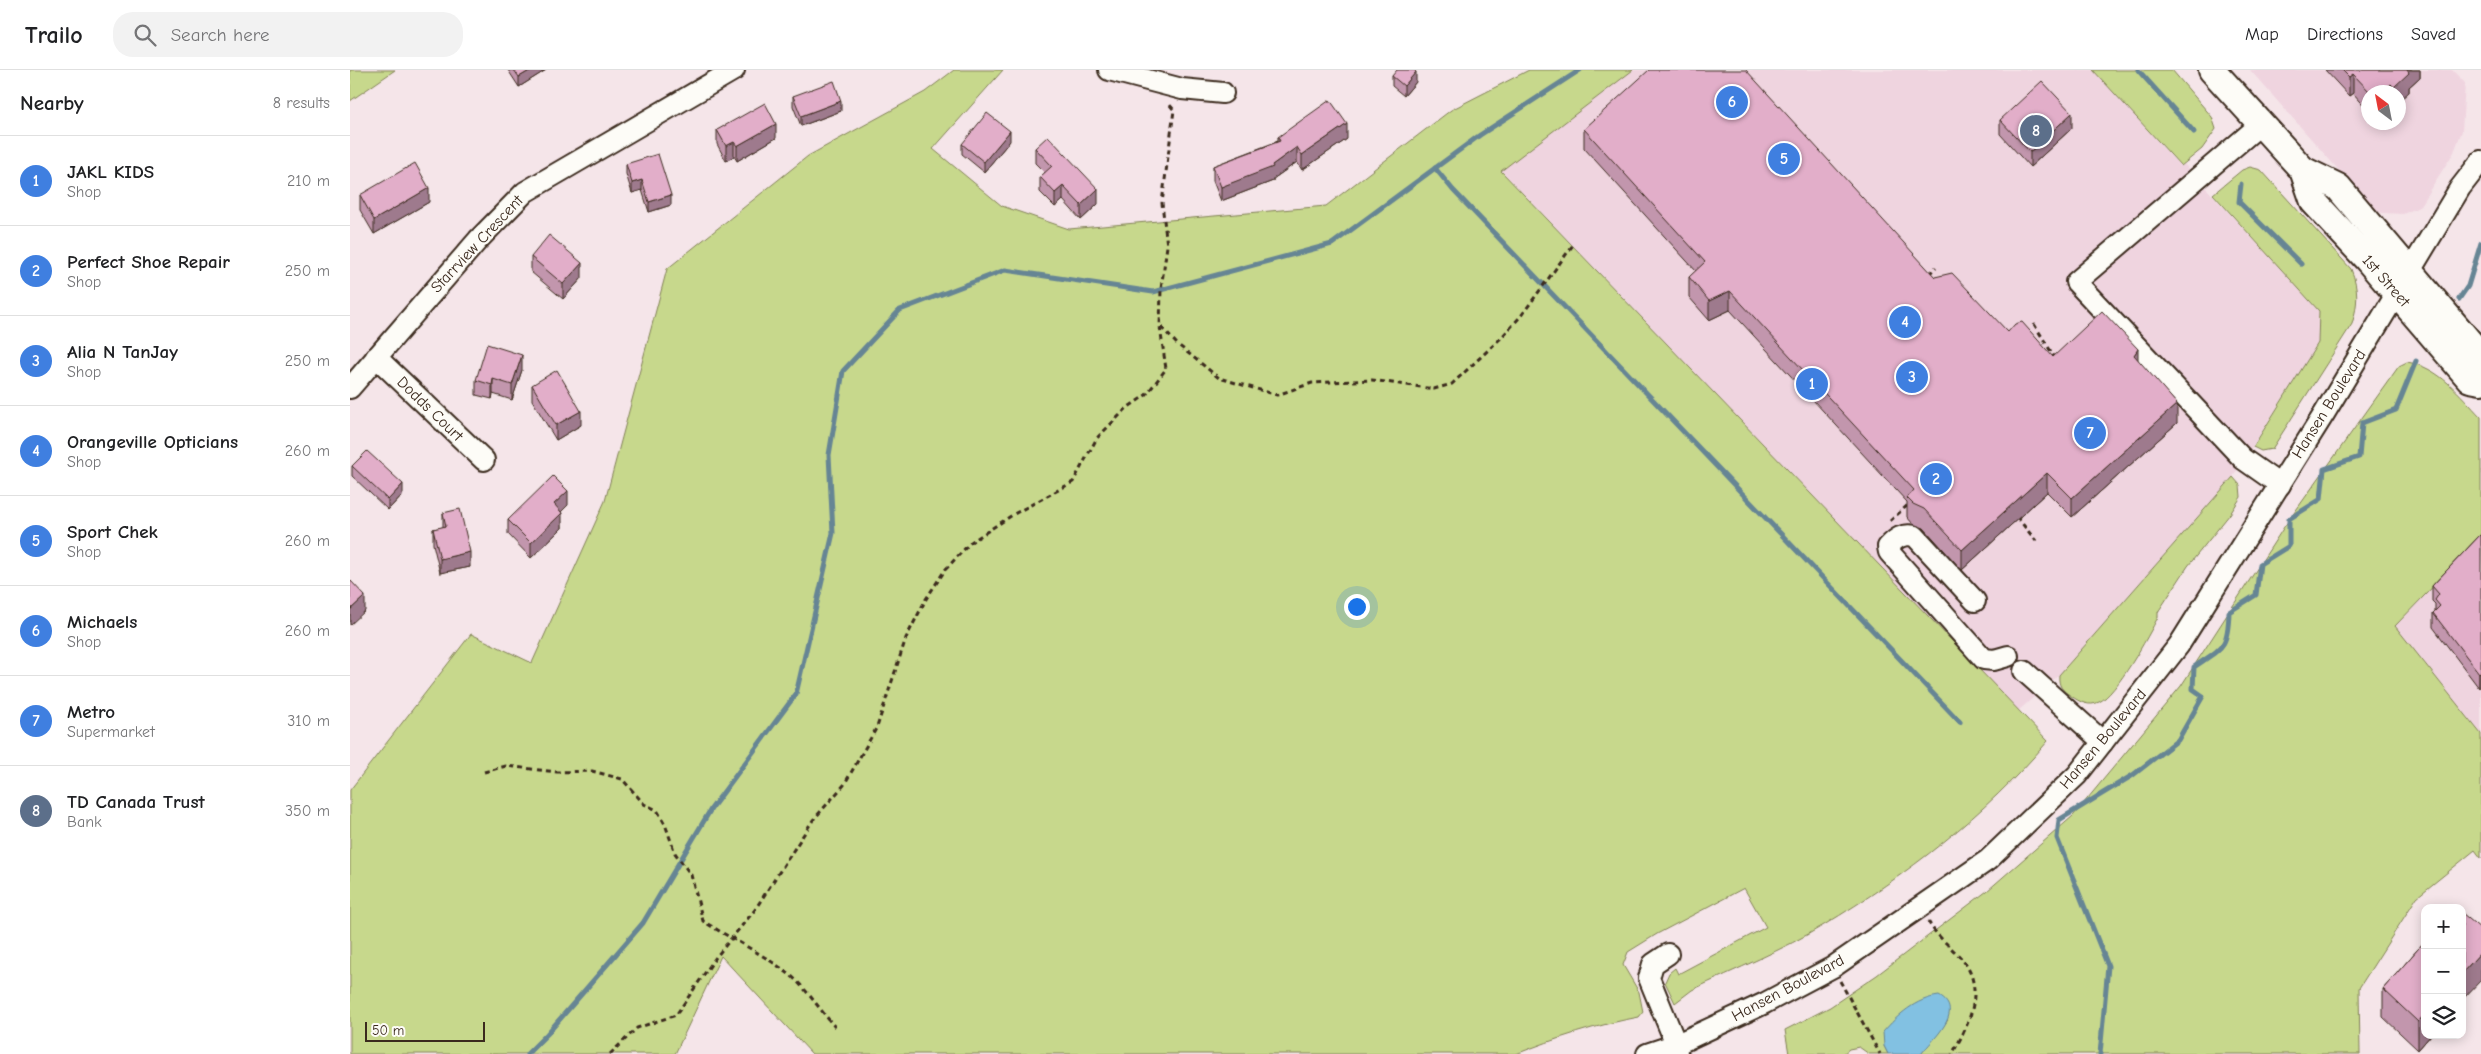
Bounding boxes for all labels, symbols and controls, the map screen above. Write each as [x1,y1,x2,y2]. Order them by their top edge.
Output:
search box [113,12,463,57]
text: Trailo [25,21,83,49]
icon: search [131,21,159,49]
text: Search here [171,24,270,46]
text: Map [2245,24,2279,45]
text: Directions [2307,24,2383,45]
text: Saved [2411,24,2456,45]
pin: 6 [1716,83,1748,121]
north arrow [2361,85,2406,130]
text: Nearby [20,91,84,115]
text: 8 results [273,94,330,112]
pin: 8 [2020,112,2052,150]
pin: 5 [1768,140,1800,178]
text: JAKL KIDS [67,161,154,183]
text: 1 [33,172,39,190]
text: 210 m [287,172,330,190]
text: Shop [67,183,101,201]
street label: Starrview Crescent [427,191,527,297]
text: Perfect Shoe Repair [67,251,230,273]
street label: 1st Street [2359,251,2414,311]
text: 2 [32,262,40,280]
text: 250 m [285,262,330,280]
text: Shop [67,273,101,291]
pin: 4 [1889,303,1921,341]
text: Alia N TanJay [67,341,178,363]
street label: Hansen Boulevard [2288,346,2370,462]
text: 3 [32,352,40,370]
text: 250 m [285,352,330,370]
pin: 3 [1896,358,1928,396]
text: Shop [67,363,101,381]
pin: 1 [1796,365,1828,403]
street label: Dodds Court [393,373,467,445]
pin: 7 [2074,414,2106,452]
text: Orangeville Opticians [67,431,238,453]
text: 4 [32,442,40,460]
text: 260 m [285,442,330,460]
text: Shop [67,453,101,471]
pin: 2 [1920,460,1952,498]
text: Sport Chek [67,521,158,543]
text: 5 [32,532,40,550]
text: 260 m [285,532,330,550]
text: Shop [67,543,101,561]
your location [1344,594,1370,620]
text: Michaels [67,611,137,633]
text: 6 [32,622,40,640]
text: 260 m [285,622,330,640]
text: Shop [67,633,101,651]
street label: Hansen Boulevard [2056,686,2150,792]
text: Metro [67,701,115,723]
text: 7 [32,712,40,730]
text: 310 m [287,712,330,730]
text: Supermarket [67,723,155,741]
text: TD Canada Trust [67,791,205,813]
text: 8 [32,802,40,820]
text: 350 m [285,802,330,820]
text: Bank [67,813,102,831]
map controls [2421,904,2466,1039]
button: + [2421,904,2466,949]
button: − [2421,949,2466,994]
street label: Hansen Boulevard [1729,951,1847,1025]
button: layers [2421,994,2466,1039]
scale bar [365,1019,485,1042]
text: 50 m [372,1022,404,1039]

